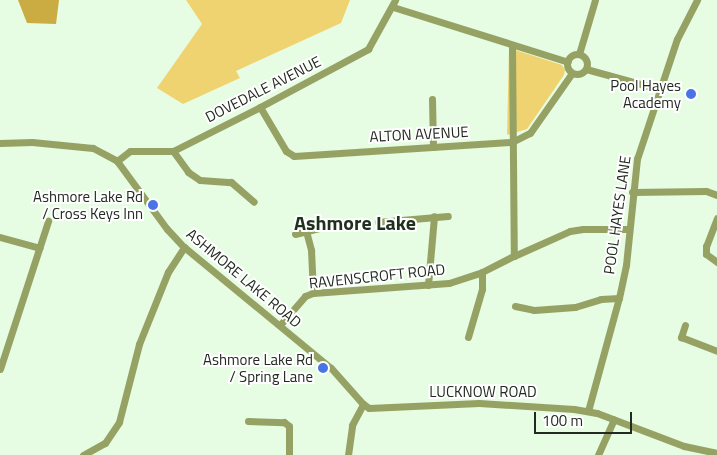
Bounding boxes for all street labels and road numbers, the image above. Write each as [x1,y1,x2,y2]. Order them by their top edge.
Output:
street label: DOVEDALE AVENUE [202,52,324,126]
street label: ALTON AVENUE [369,122,469,146]
street label: POOL HAYES LANE [600,154,634,276]
street label: ASHMORE LAKE ROAD [183,225,305,331]
street label: RAVENSCROFT ROAD [308,260,446,292]
street label: LUCKNOW ROAD [429,383,537,401]

